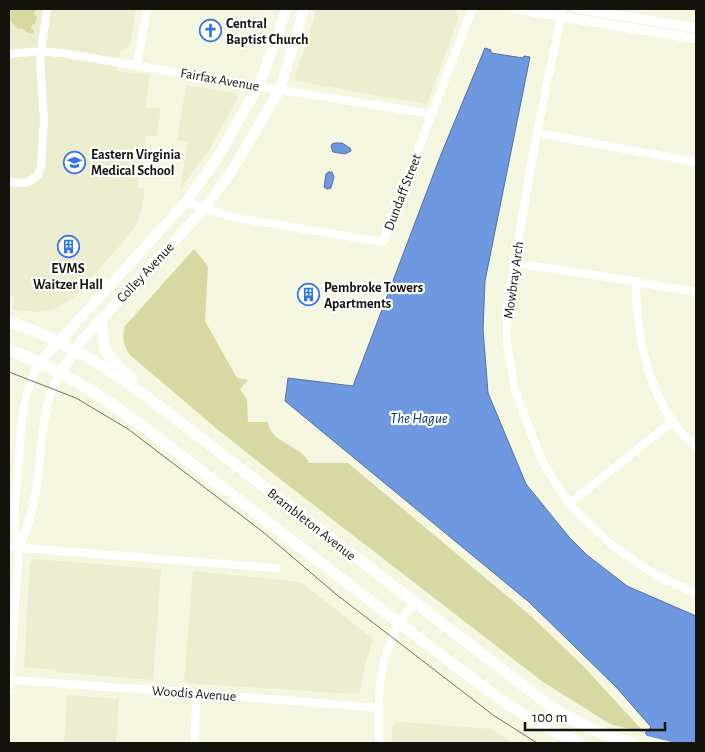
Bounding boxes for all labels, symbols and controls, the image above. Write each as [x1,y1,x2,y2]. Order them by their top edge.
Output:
place label: Central Baptist Church [226,17,308,47]
church icon: Central Baptist Church [198,19,222,43]
street label: Fairfax Avenue [179,66,260,94]
place label: Eastern Virginia Medical School [91,148,181,178]
school or university icon: Eastern Virginia Medical School [63,150,87,174]
street label: Dundaff Street [382,152,424,232]
building icon: EVMS Waitzer Hall [56,234,80,258]
street label: Colley Avenue [115,240,177,305]
street label: Mowbray Arch [502,241,526,320]
place label: EVMS Waitzer Hall [33,262,103,292]
place label: Pembroke Towers Apartments [324,281,423,311]
building icon: Pembroke Towers Apartments [296,283,320,307]
water label: The Hague [390,411,448,426]
street label: Brambleton Avenue [265,486,358,563]
street label: Woodis Avenue [151,684,237,704]
scale bar [525,700,665,732]
text: 100 m [532,710,567,725]

